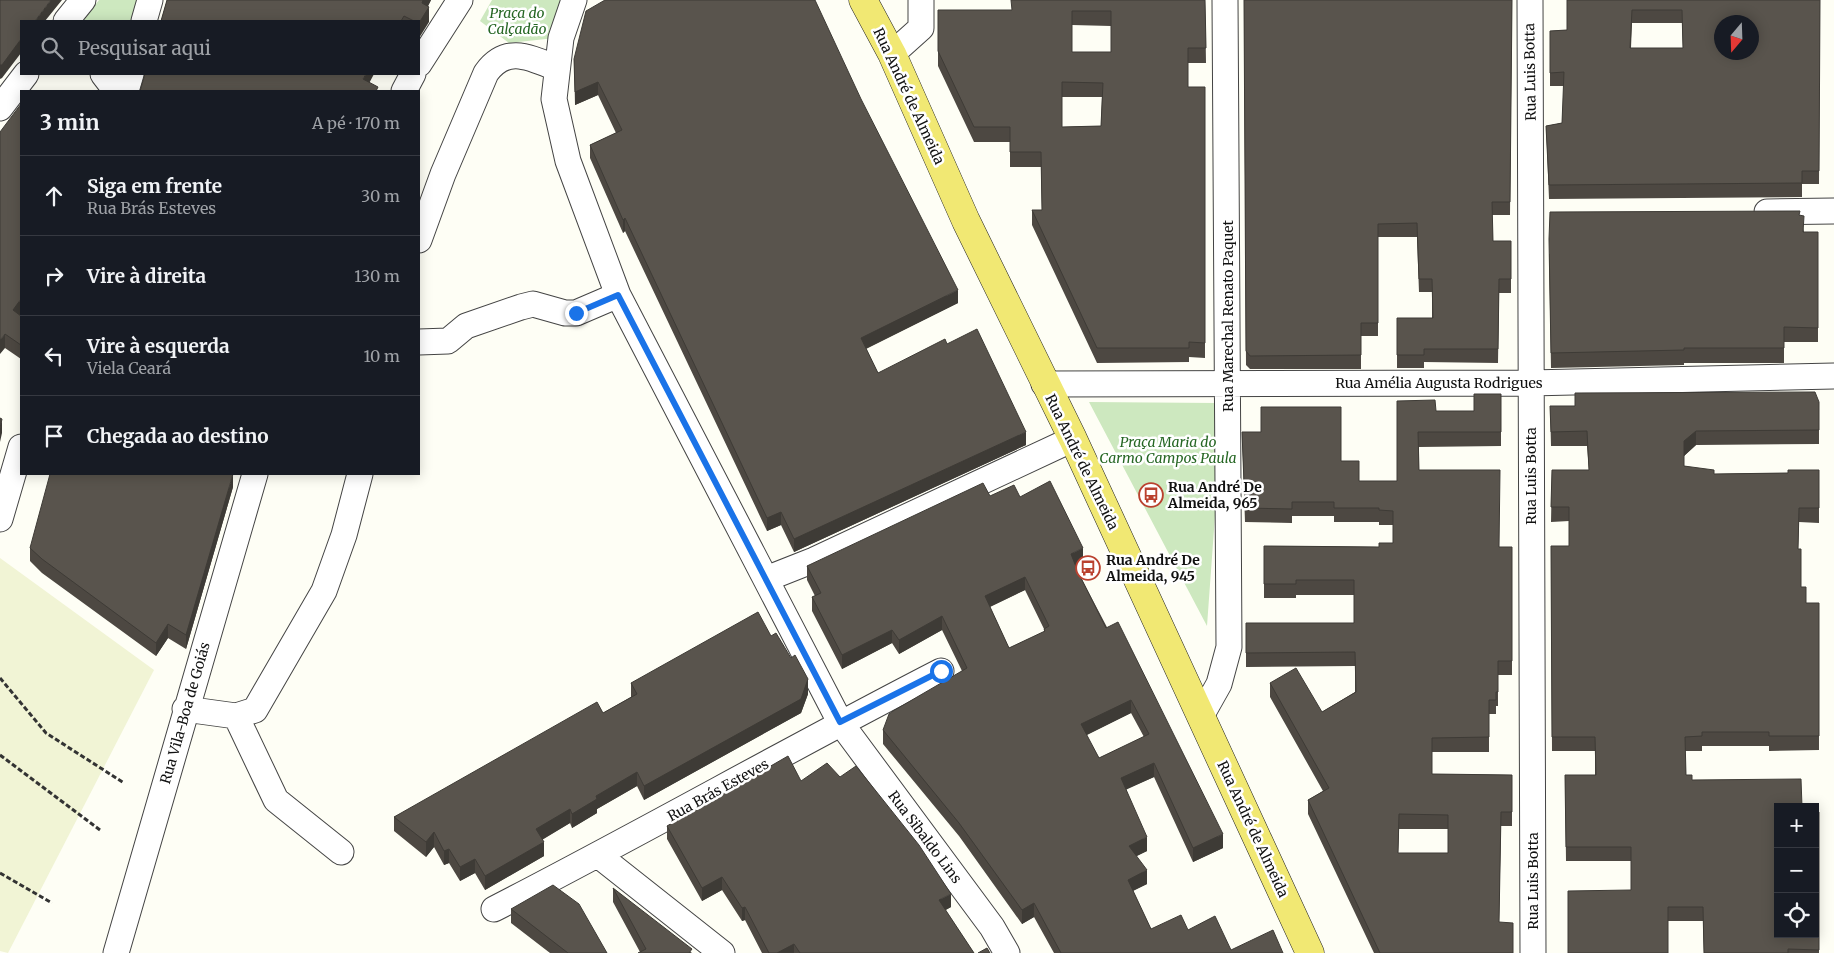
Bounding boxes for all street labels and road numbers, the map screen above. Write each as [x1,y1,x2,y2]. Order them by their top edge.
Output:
street label: Rua Luis Botta [1520,23,1540,121]
street label: Rua André de Almeida [869,25,949,168]
street label: Rua Marechal Renato Paquet [1219,220,1237,412]
street label: Rua Amélia Augusta Rodrigues [1335,374,1543,392]
street label: Rua André de Almeida [1041,391,1123,533]
street label: Rua Luis Botta [1522,427,1540,525]
street label: Rua Vila-Boa de Goiás [156,640,214,786]
street label: Rua Brás Esteves [664,755,772,825]
street label: Rua André de Almeida [1213,758,1293,901]
street label: Rua Sibaldo Lins [884,787,966,887]
street label: Rua Luis Botta [1524,832,1542,930]

